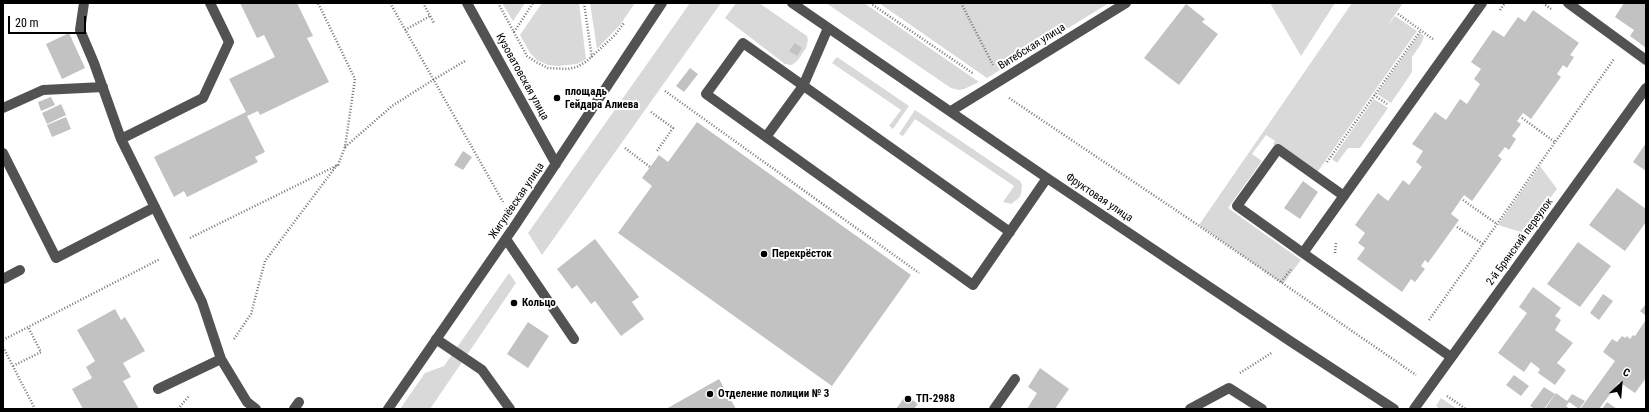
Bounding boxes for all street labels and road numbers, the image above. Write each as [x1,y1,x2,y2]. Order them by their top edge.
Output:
street label: Витебская улица [996,21,1068,73]
street label: Кузоватовская улица [493,31,551,123]
street label: Жигулёвская улица [487,160,547,242]
street label: Фруктовая улица [1063,171,1135,225]
street label: 2-й Брянский переулок [1484,196,1556,288]

